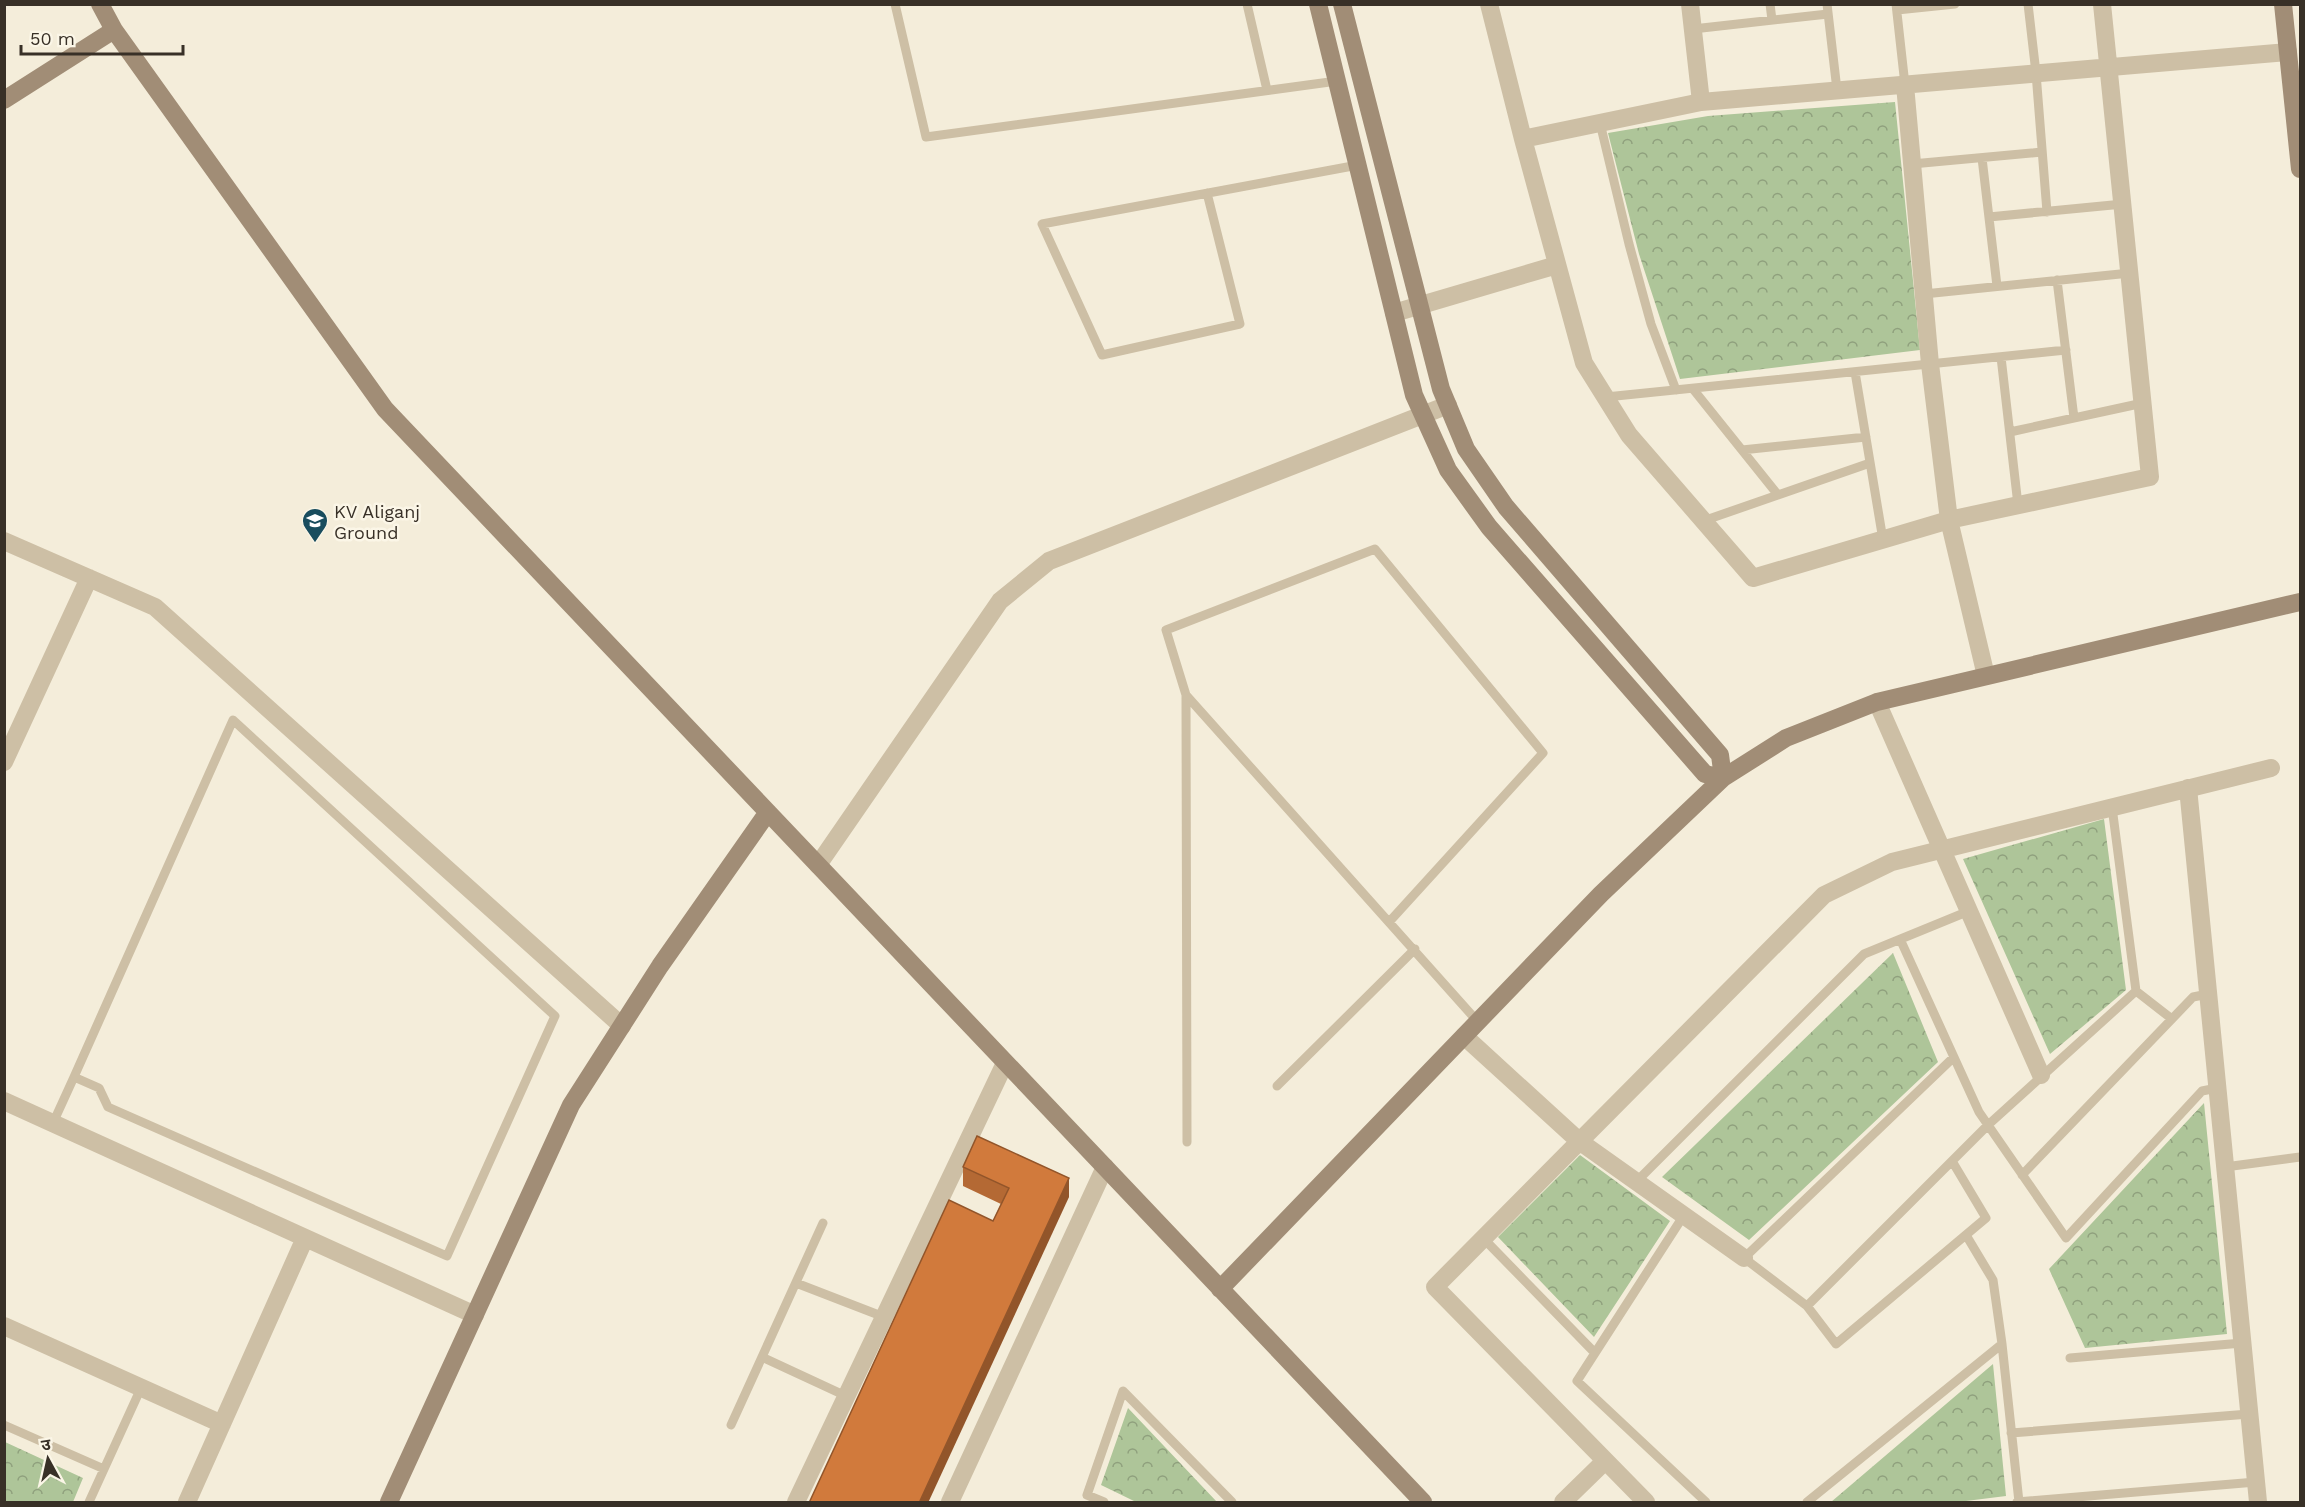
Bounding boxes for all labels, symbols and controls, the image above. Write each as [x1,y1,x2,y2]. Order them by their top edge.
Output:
scale bar [21,18,183,56]
text: 50 m [30,28,75,49]
place label: KV Aliganj Ground [334,501,420,543]
school or university icon: KV Aliganj Ground [300,506,330,544]
north arrow [18,1429,78,1489]
text: उ [40,1434,53,1455]

